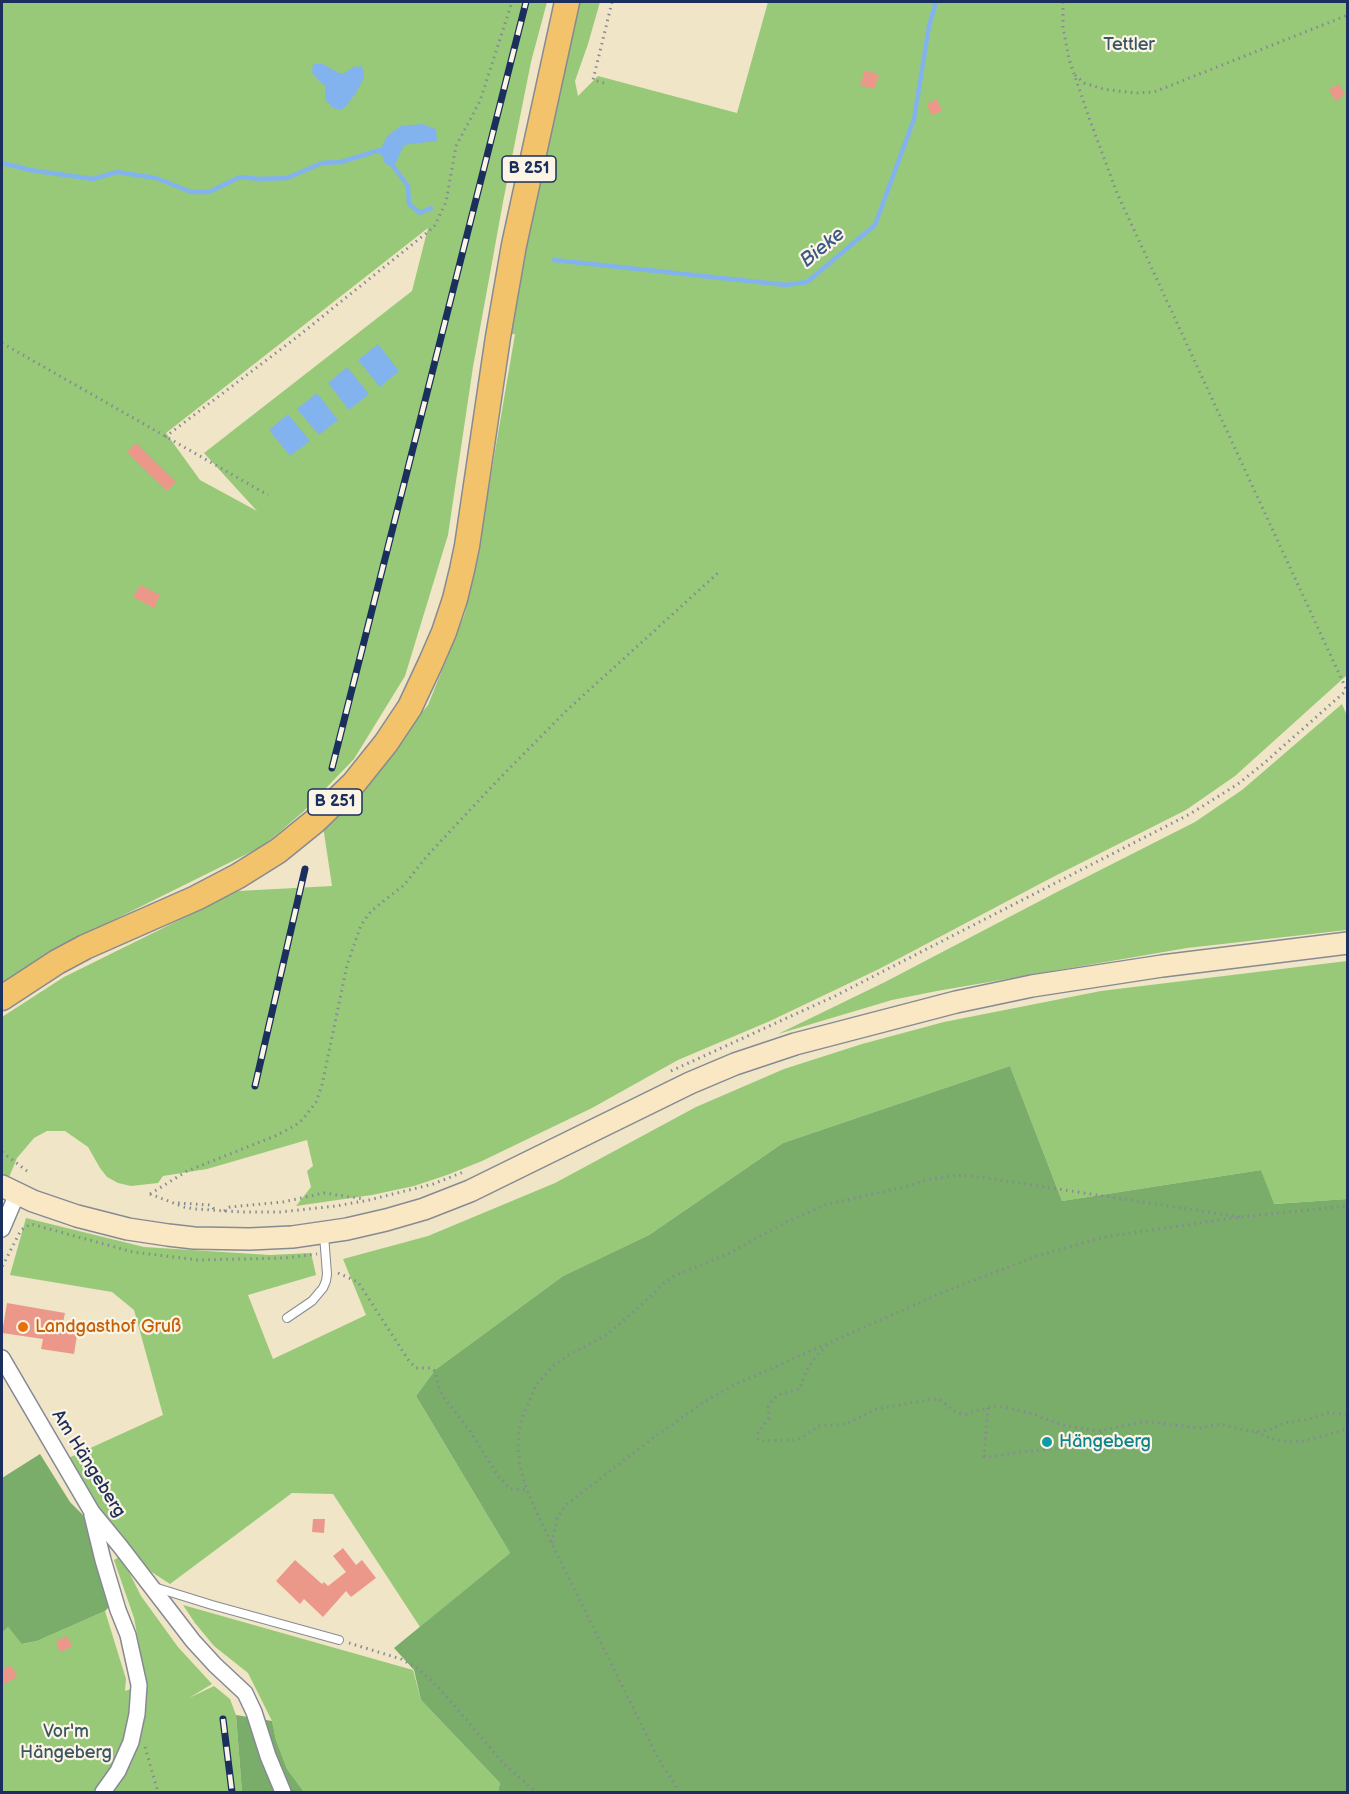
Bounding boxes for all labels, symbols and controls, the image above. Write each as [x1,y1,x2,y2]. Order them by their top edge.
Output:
park label: Tettler [1103,34,1155,56]
road number: B 251 [502,156,556,182]
water label: Bieke [796,223,850,273]
road number: B 251 [308,789,362,815]
place label: Landgasthof Gruß [35,1316,181,1338]
marker: Landgasthof Gruß [16,1320,30,1334]
street label: Am Hängeberg [46,1406,130,1522]
place label: Hängeberg [1059,1431,1151,1453]
marker: Hängeberg [1040,1435,1054,1449]
park label: Vor'm Hängeberg [20,1721,112,1764]

